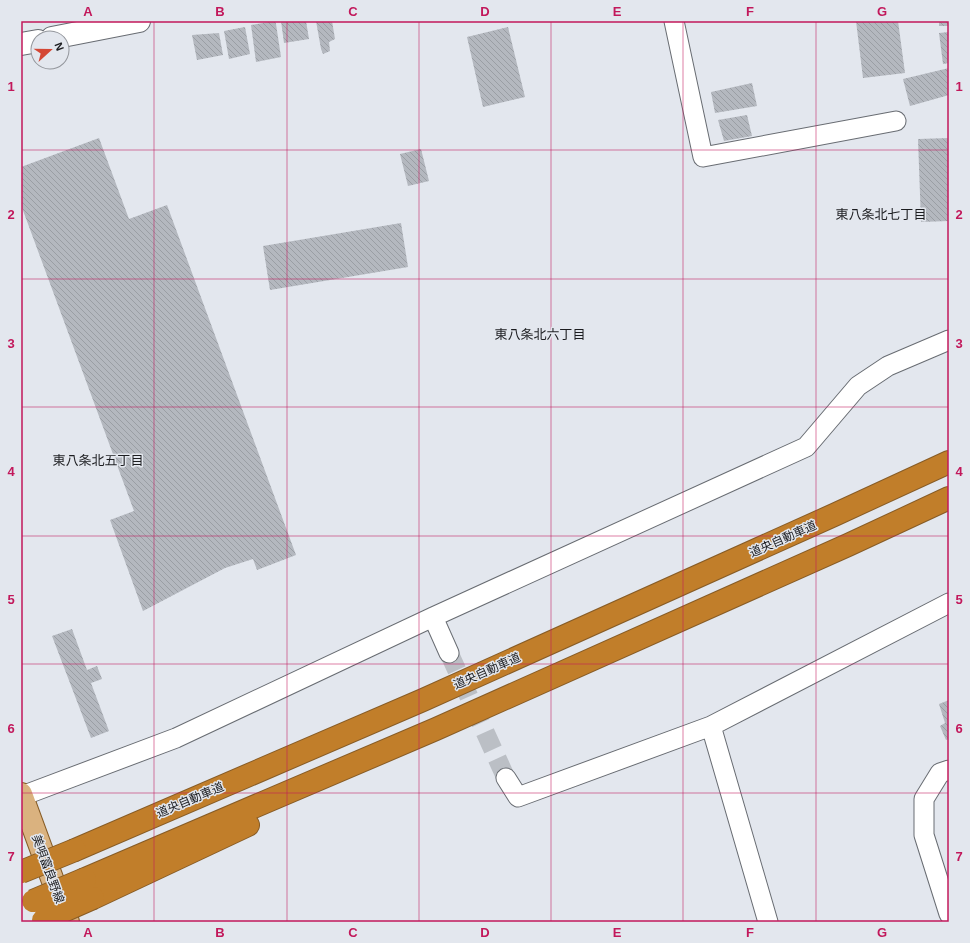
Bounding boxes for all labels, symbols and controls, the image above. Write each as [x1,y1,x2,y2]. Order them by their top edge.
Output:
text: A [83,4,93,19]
text: B [215,4,225,19]
text: C [348,4,358,19]
text: D [480,4,490,19]
text: E [613,4,622,19]
text: F [746,4,754,19]
text: G [877,4,887,19]
north arrow [30,30,70,70]
text: N [52,41,66,52]
text: 1 [7,79,15,94]
text: 1 [955,79,963,94]
text: 2 [7,207,15,222]
district label: 東八条北七丁目 [835,207,927,222]
text: 2 [955,207,963,222]
district label: 東八条北六丁目 [494,327,586,342]
text: 3 [7,336,15,351]
text: 3 [955,336,963,351]
district label: 東八条北五丁目 [52,453,144,468]
text: 4 [7,464,15,479]
text: 4 [955,464,963,479]
street label: 道央自動車道 [747,518,819,560]
text: 5 [7,592,15,607]
text: 5 [955,592,963,607]
street label: 道央自動車道 [451,650,523,692]
text: 6 [7,721,15,736]
text: 6 [955,721,963,736]
street label: 道央自動車道 [154,779,226,821]
street label: 美唄富良野線 [29,833,67,905]
text: 7 [7,849,15,864]
text: 7 [955,849,963,864]
text: A [83,925,93,940]
text: B [215,925,225,940]
text: C [348,925,358,940]
text: D [480,925,490,940]
text: E [613,925,622,940]
text: F [746,925,754,940]
text: G [877,925,887,940]

